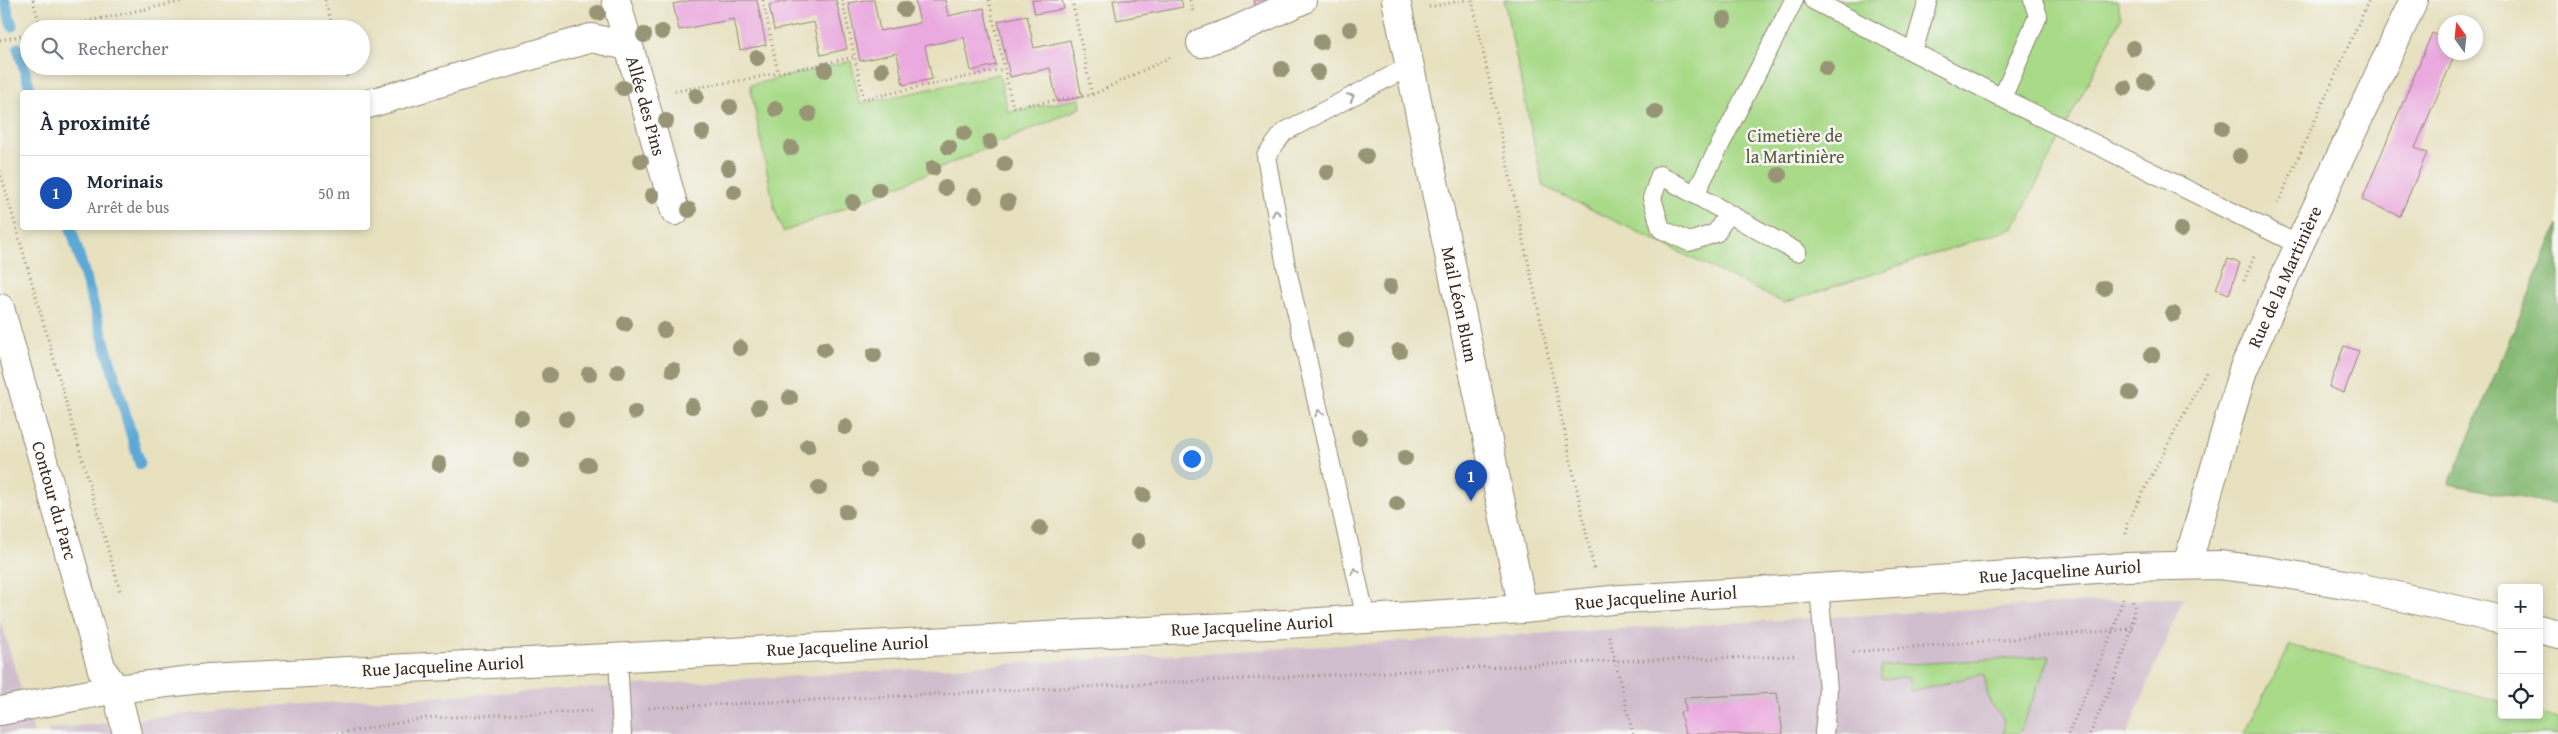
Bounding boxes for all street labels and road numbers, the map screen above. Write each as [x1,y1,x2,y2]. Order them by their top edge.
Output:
street label: Allée des Pins [619,53,673,159]
street label: Rue de la Martinière [2241,201,2329,352]
street label: Mail Léon Blum [1435,244,1485,365]
street label: Contour du Parc [25,438,84,563]
street label: Rue Jacqueline Auriol [1978,553,2141,590]
street label: Rue Jacqueline Auriol [1574,579,1738,617]
street label: Rue Jacqueline Auriol [1170,607,1334,643]
street label: Rue Jacqueline Auriol [766,628,929,663]
street label: Rue Jacqueline Auriol [361,648,525,683]

